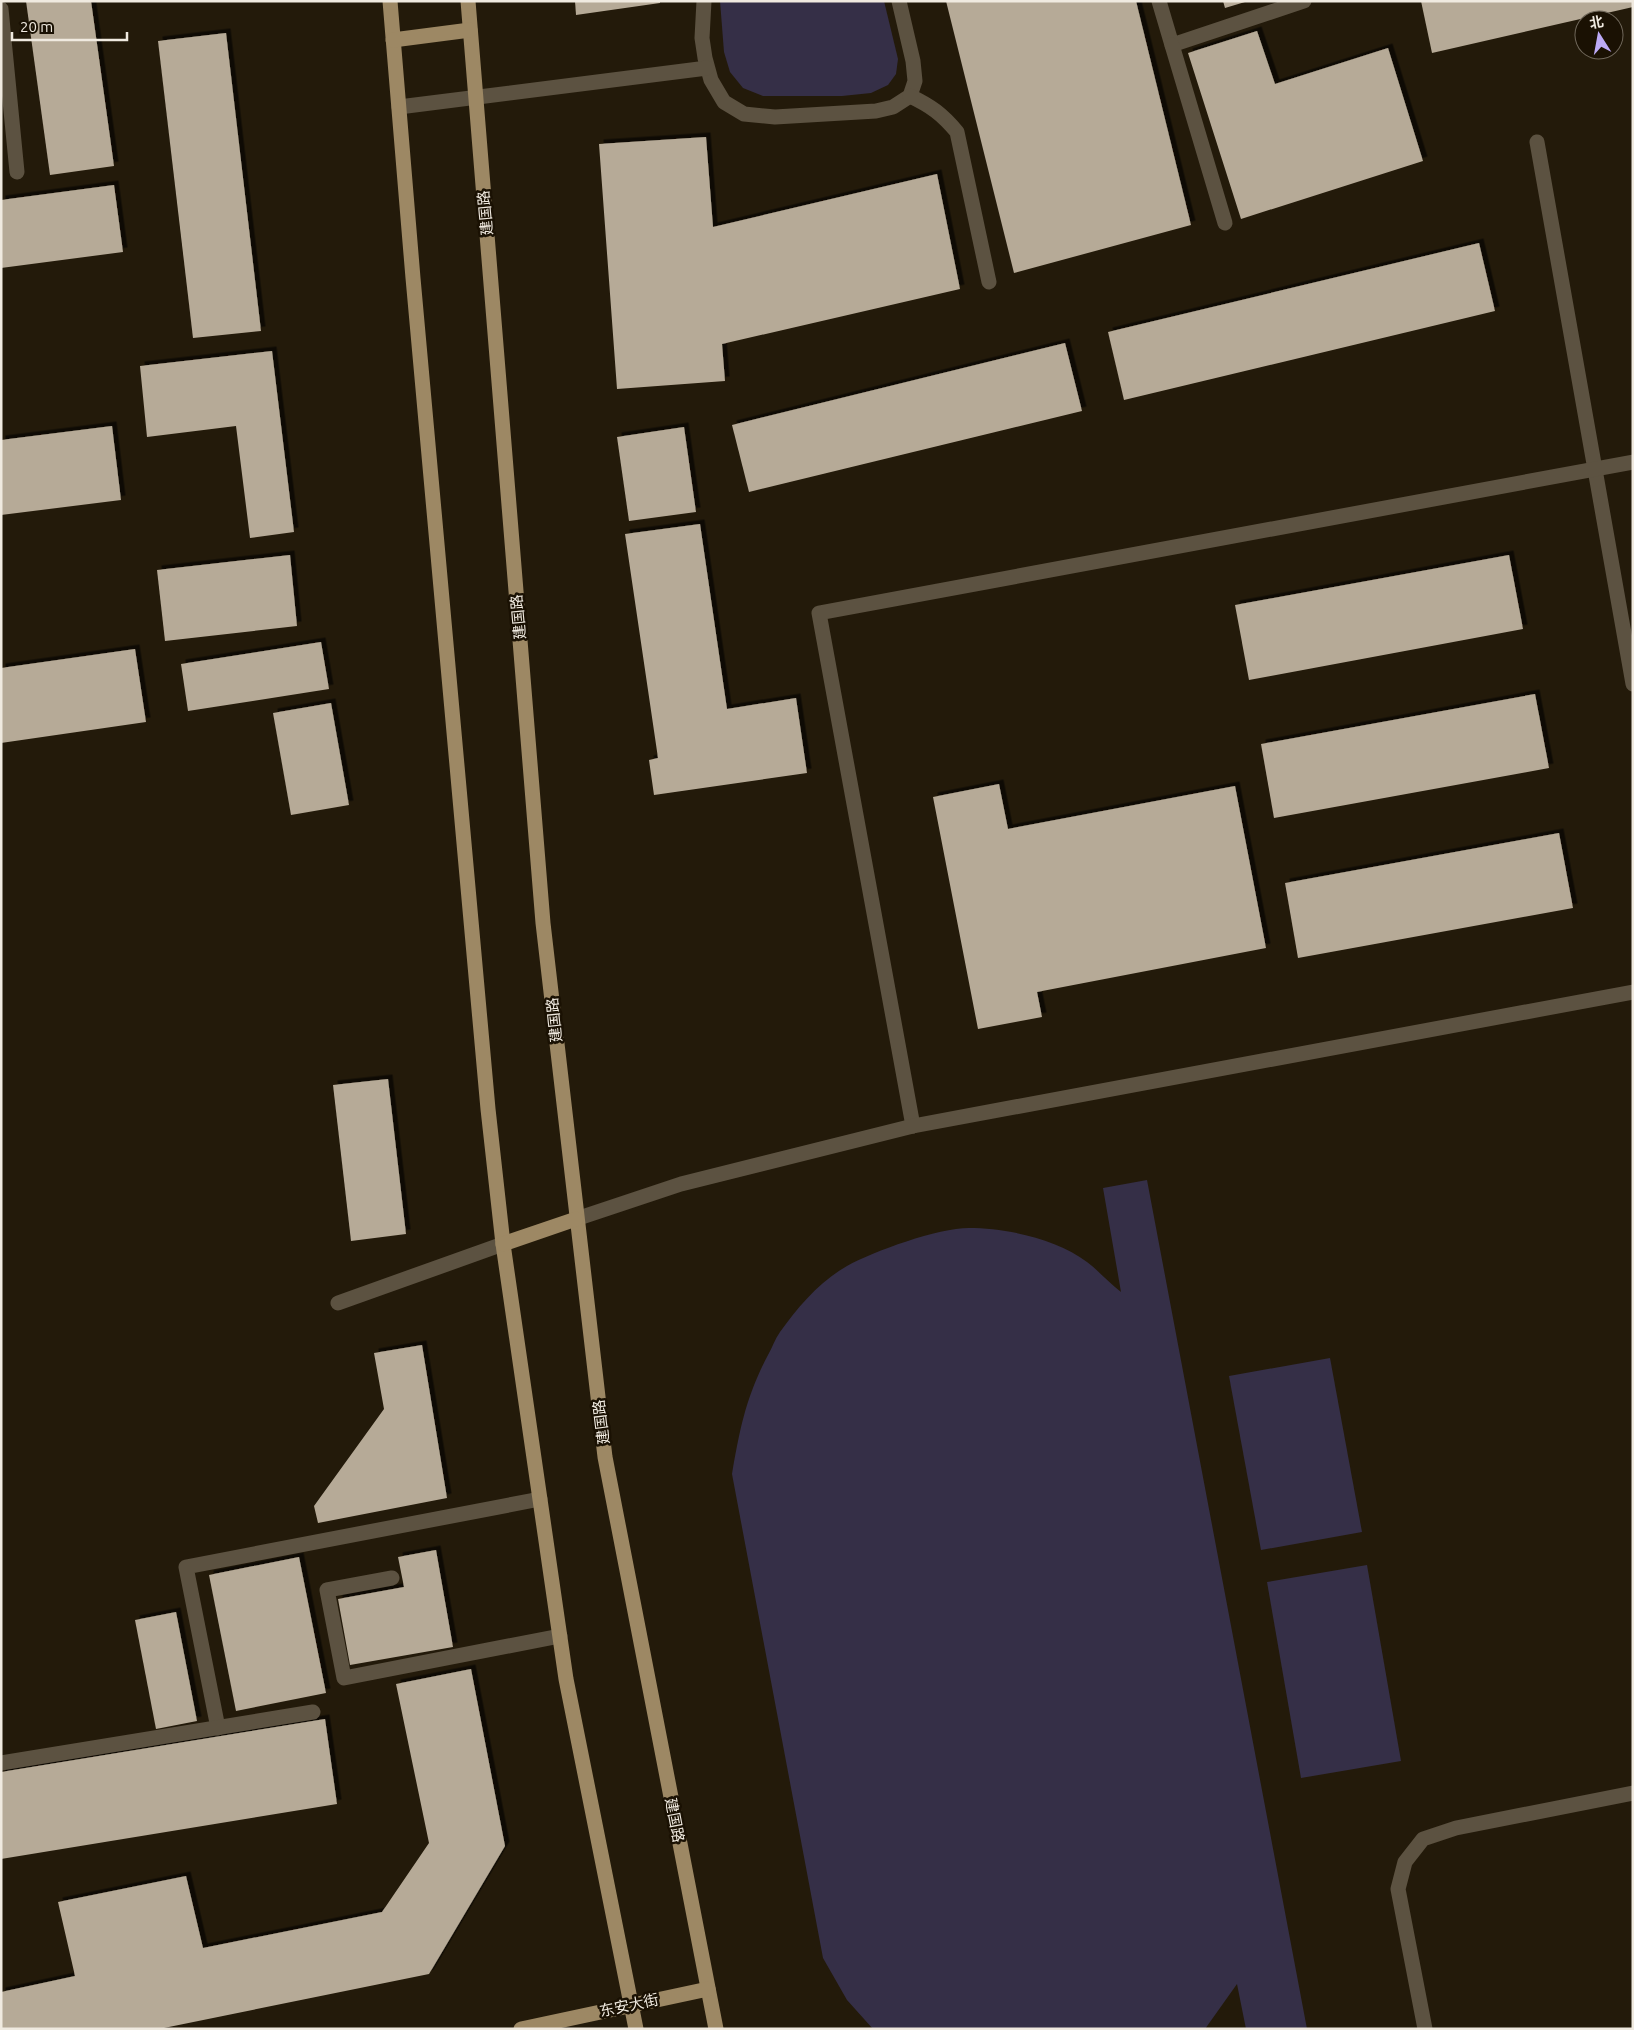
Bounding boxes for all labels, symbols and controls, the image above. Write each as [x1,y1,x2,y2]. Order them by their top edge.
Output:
scale bar [12,10,128,42]
north arrow [1574,10,1624,60]
text: 北 [1588,13,1605,31]
text: 20 m [20,18,53,35]
street label: 建国路 [475,190,495,236]
street label: 建国路 [508,594,528,640]
street label: 建国路 [543,997,565,1043]
street label: 建国路 [590,1399,612,1445]
street label: 建国路 [662,1796,688,1844]
street label: 东安大街 [598,1990,660,2020]

